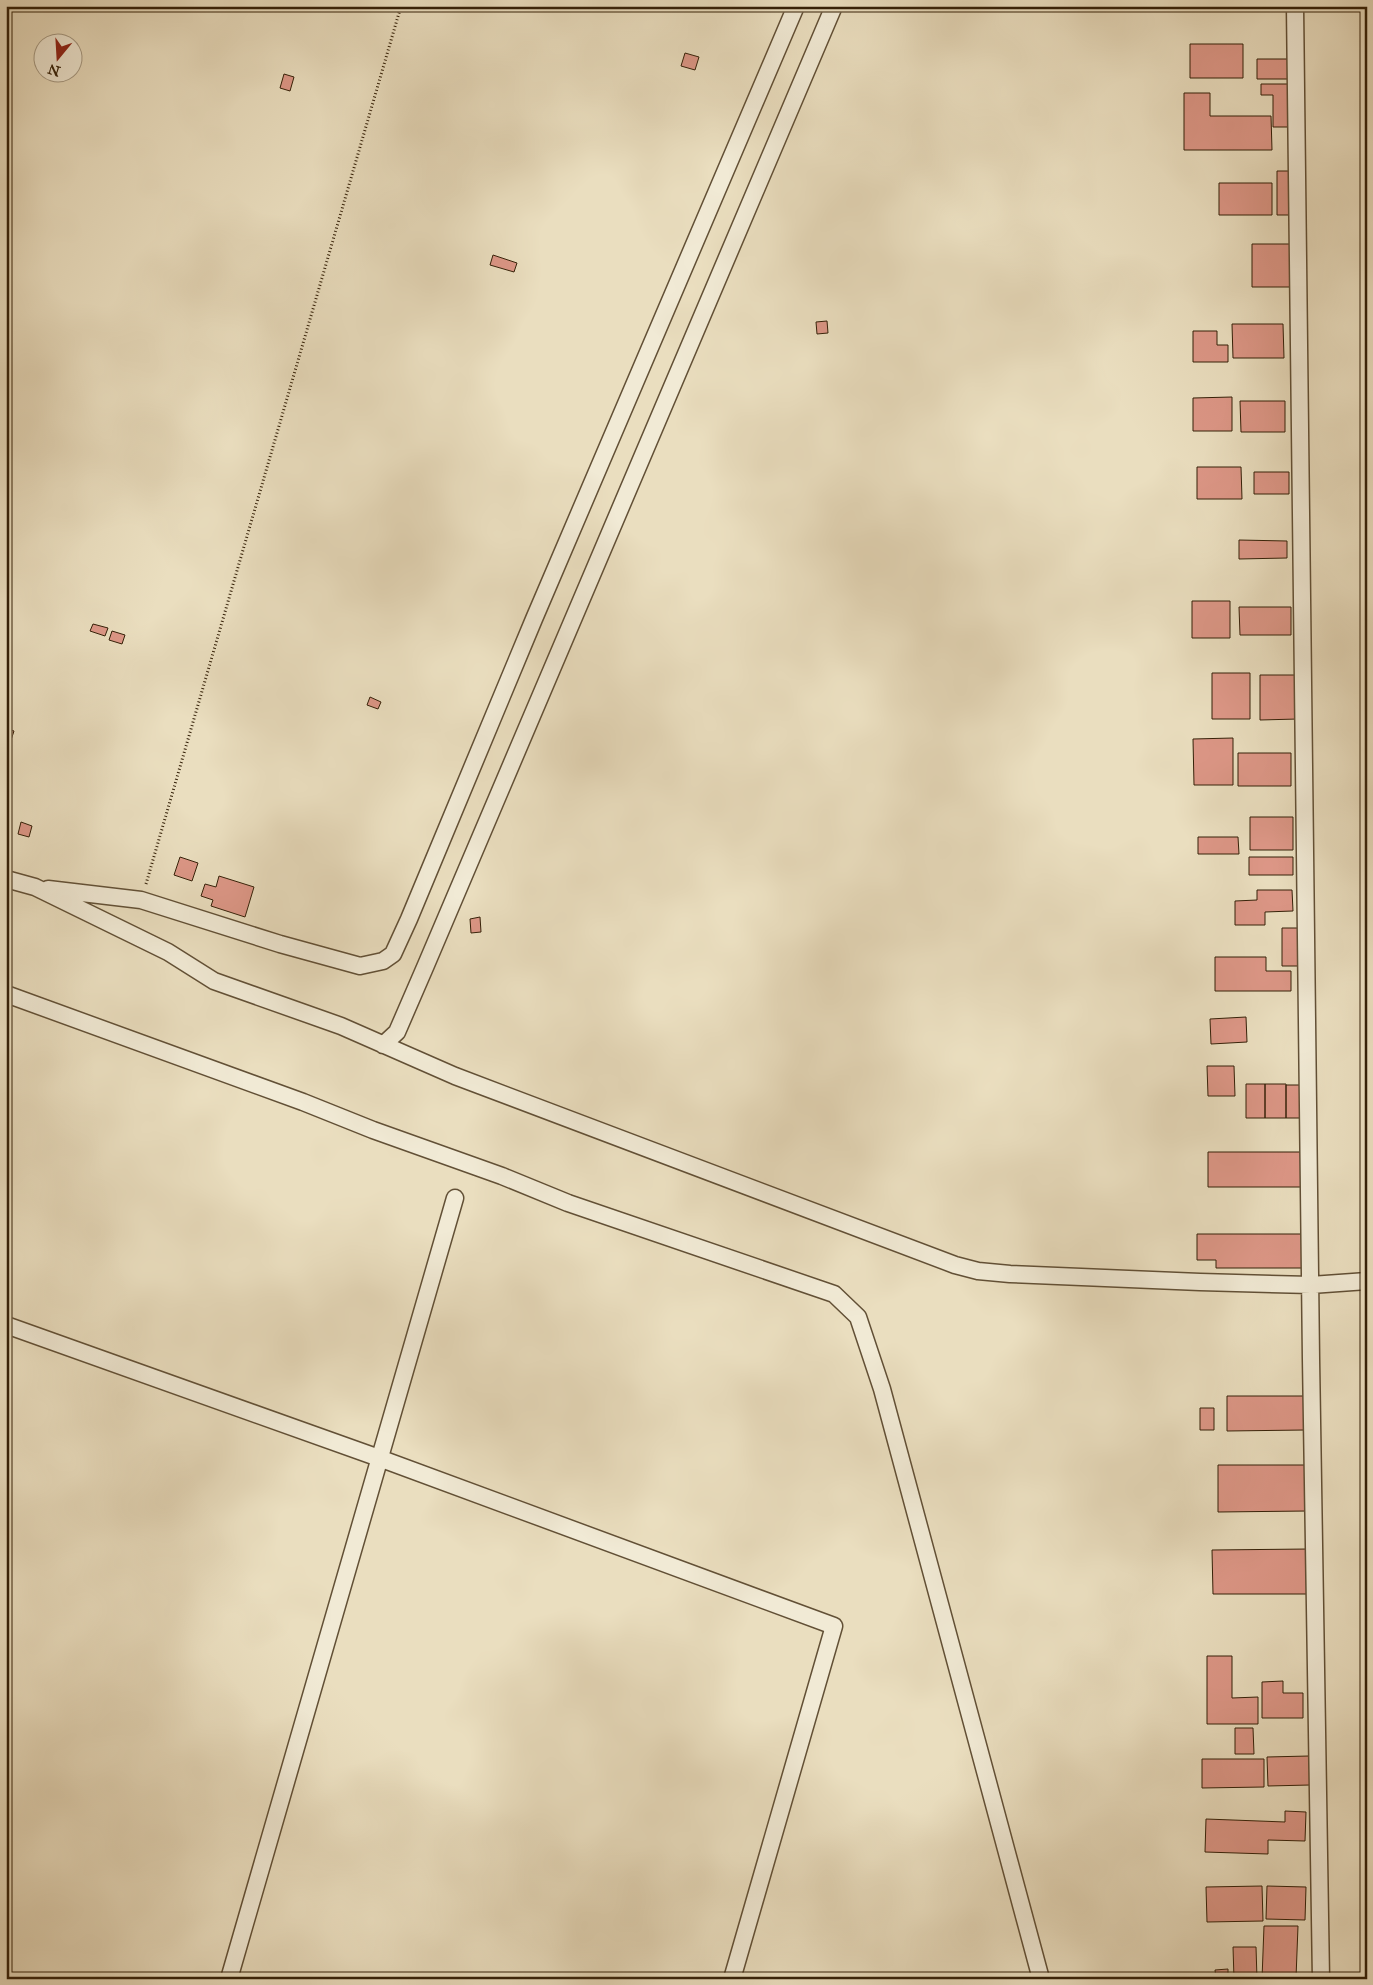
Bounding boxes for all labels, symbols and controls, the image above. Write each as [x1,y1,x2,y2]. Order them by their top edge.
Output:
north arrow [32,32,82,82]
text: N [46,60,62,80]

